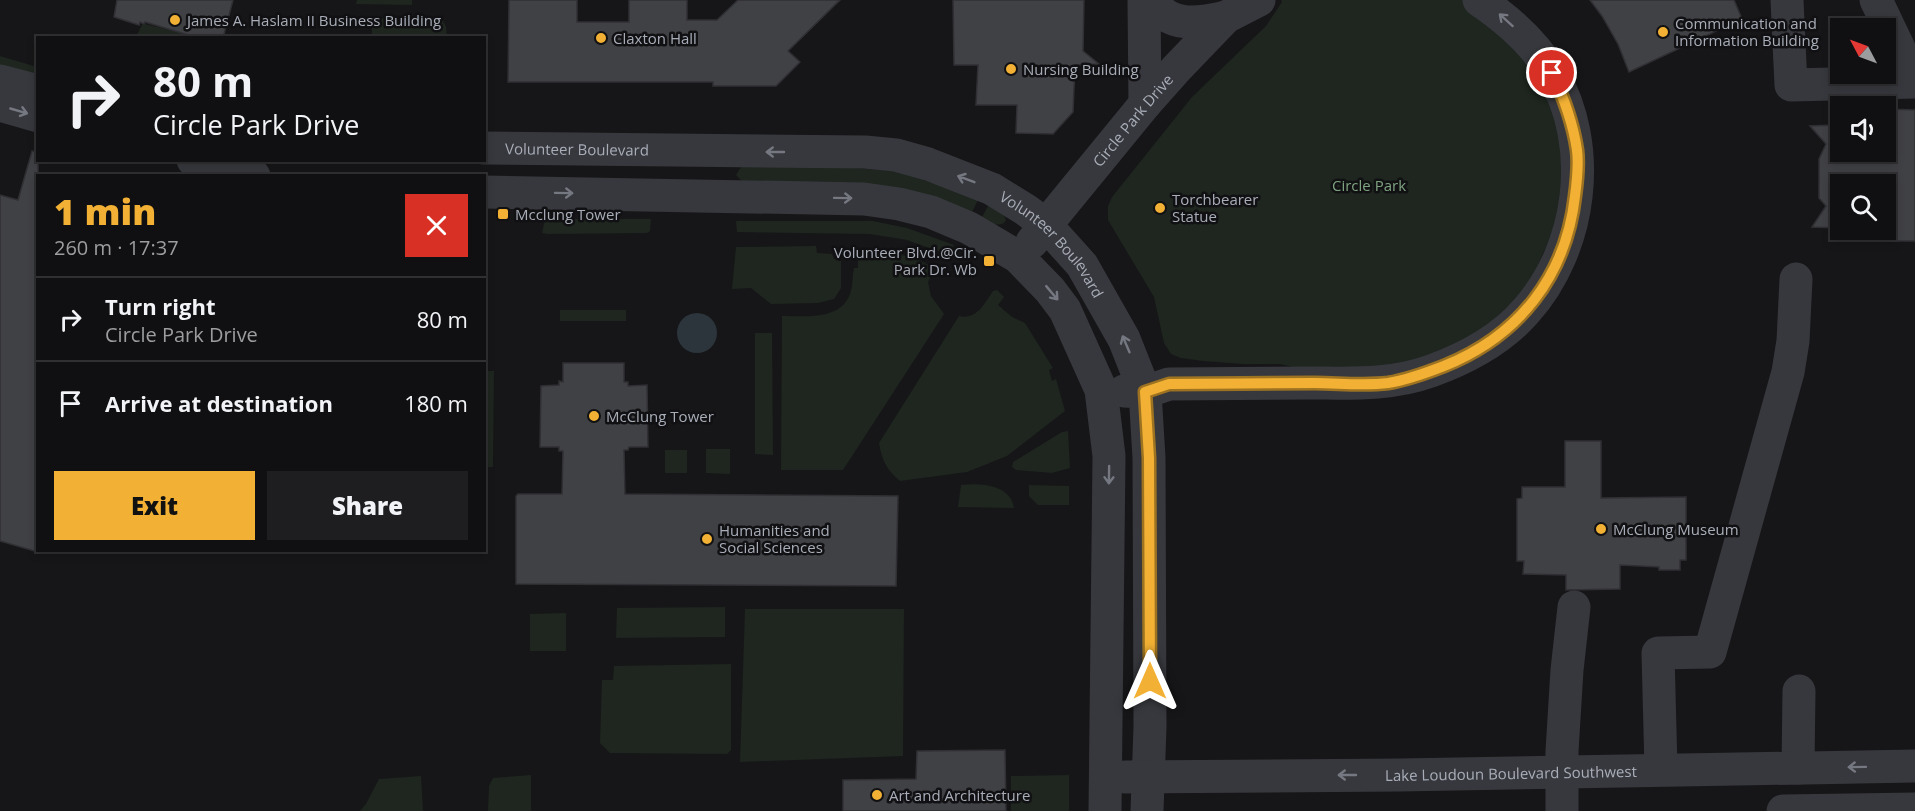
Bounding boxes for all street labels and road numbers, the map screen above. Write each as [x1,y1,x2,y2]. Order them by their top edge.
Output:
street label: Circle Park Drive [1088,70,1177,170]
street label: Volunteer Boulevard [505,138,649,160]
street label: Volunteer Boulevard [996,186,1108,301]
street label: Lake Loudoun Boulevard Southwest [1385,761,1637,785]

